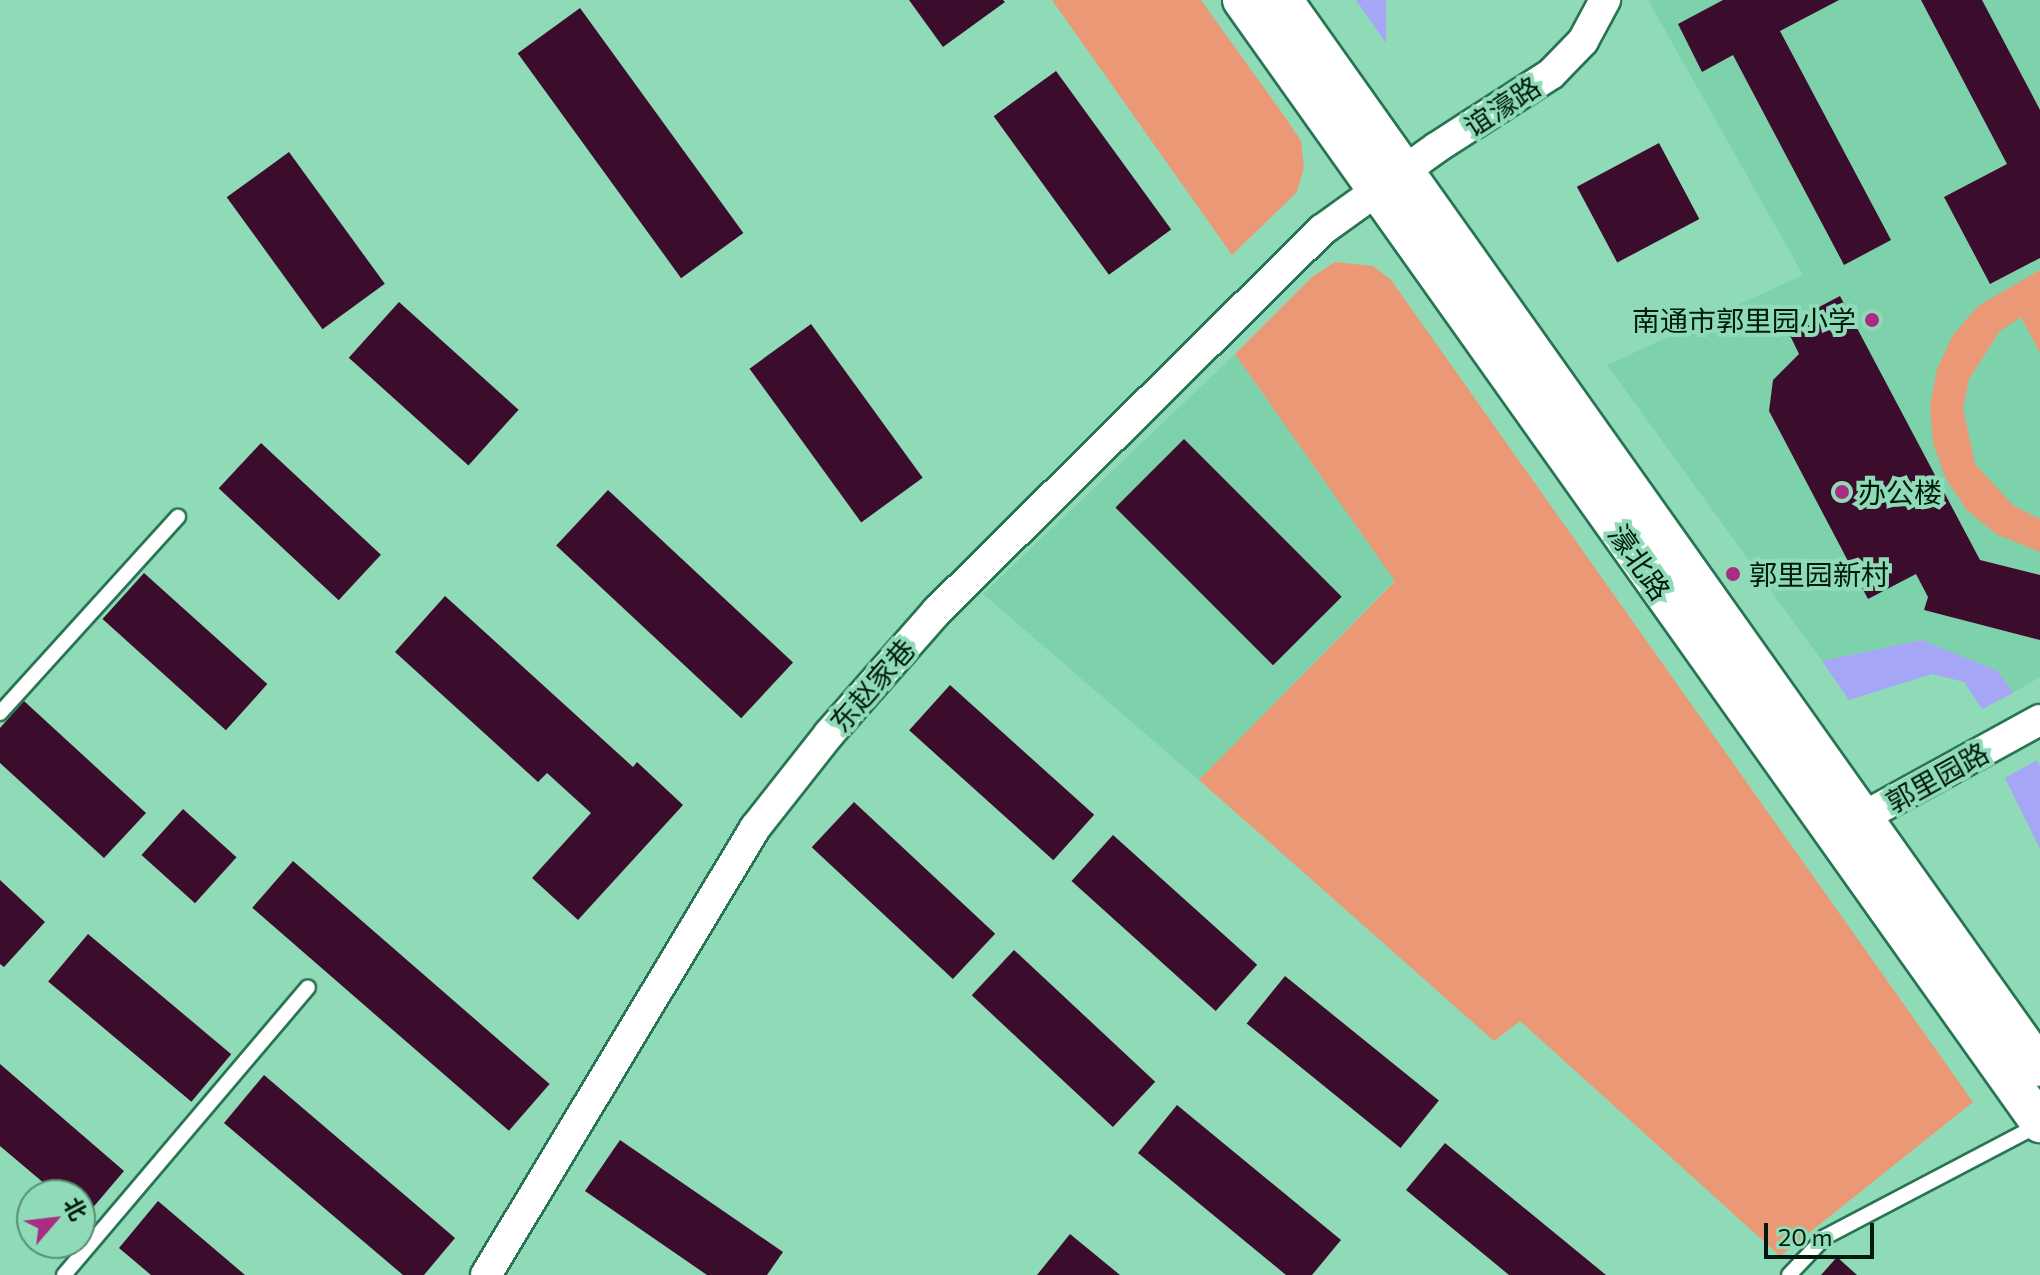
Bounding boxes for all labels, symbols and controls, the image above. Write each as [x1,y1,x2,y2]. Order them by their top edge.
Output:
street label: 谊濠路 [1458,69,1546,143]
place label: 南通市郭里园小学 [1632,303,1856,337]
marker: 南通市郭里园小学 [1863,311,1881,329]
place label: 办公楼 [1858,475,1942,509]
marker: 办公楼 [1833,483,1851,501]
street label: 濠北路 [1602,518,1678,606]
place label: 郭里园新村 [1749,557,1889,591]
marker: 郭里园新村 [1724,565,1742,583]
street label: 东赵家巷 [823,632,921,738]
street label: 郭里园路 [1880,735,1994,819]
north arrow [16,1179,96,1259]
text: 北 [59,1192,93,1224]
scale bar [1768,1207,1878,1257]
text: 20 m [1778,1222,1832,1251]

